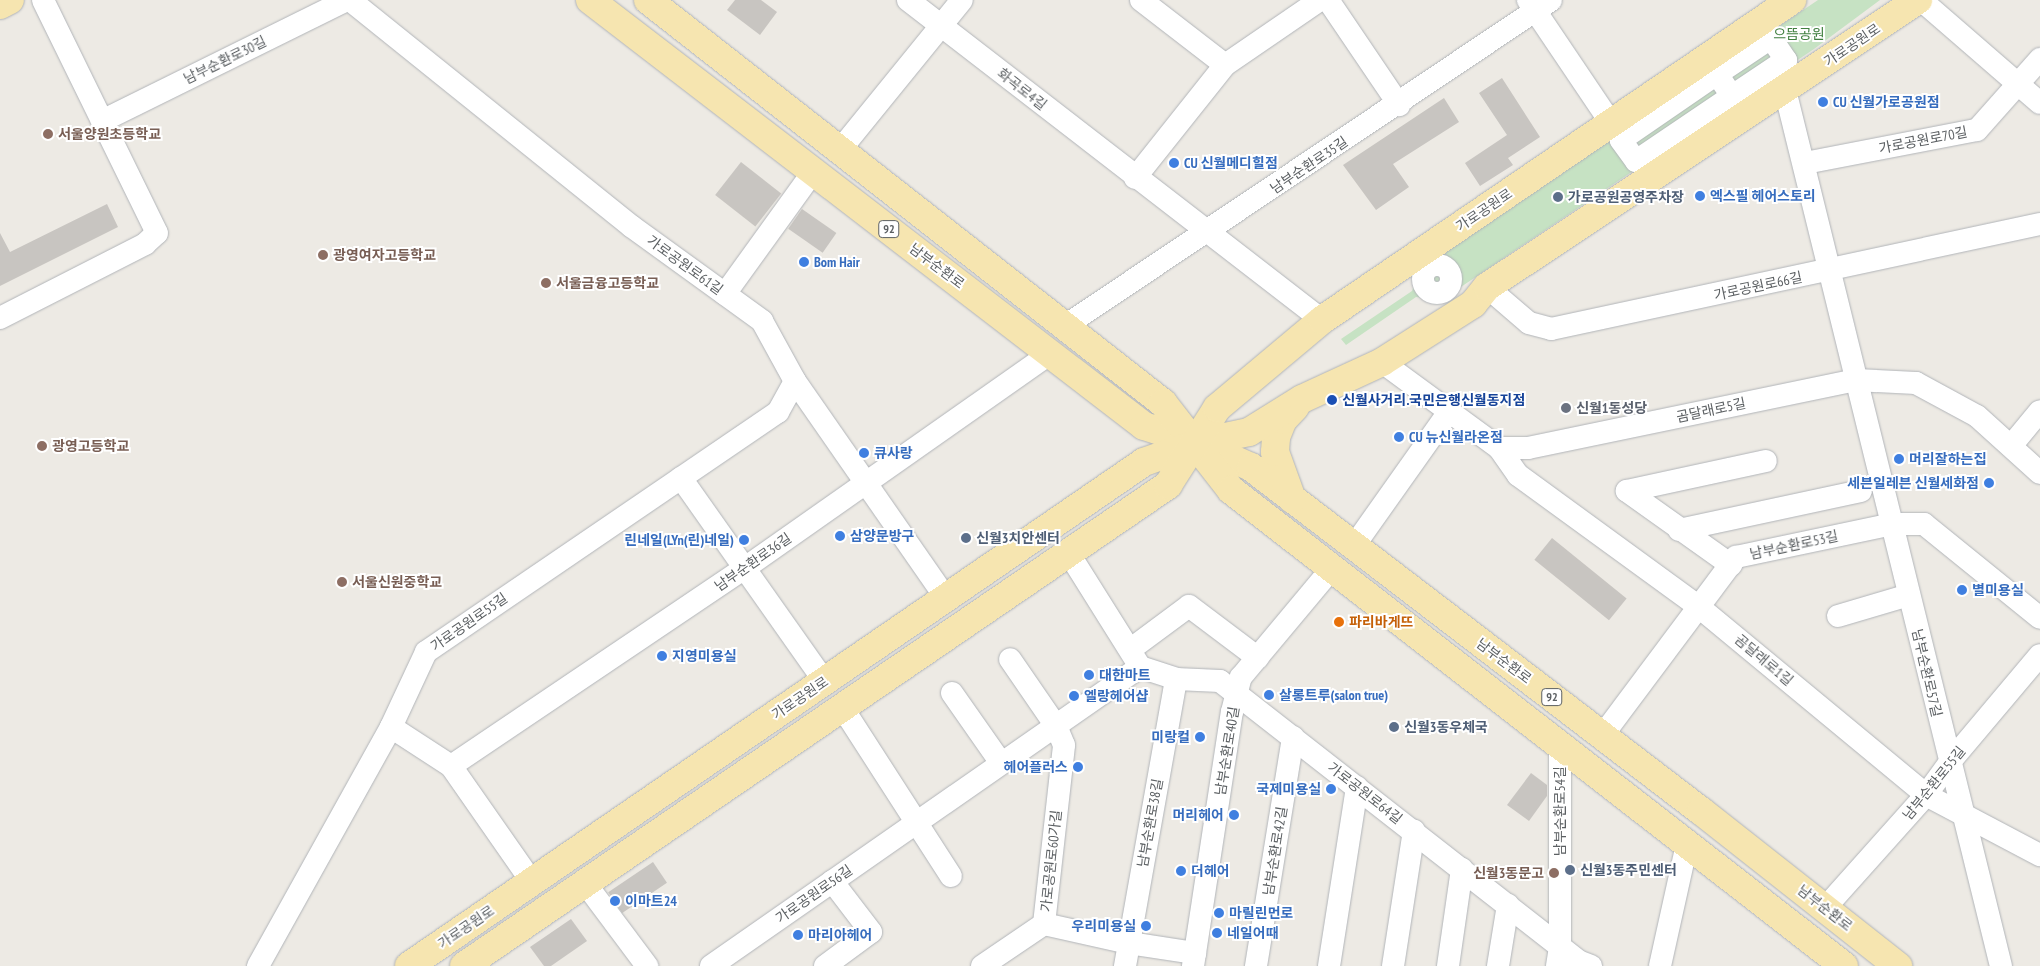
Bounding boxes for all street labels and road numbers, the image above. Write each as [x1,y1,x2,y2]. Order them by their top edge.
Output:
street label: 가로공원로 [1821,20,1883,70]
street label: 남부순환로30길 [181,33,269,87]
street label: 화곡로4길 [994,65,1050,113]
street label: 가로공원로70길 [1877,123,1969,157]
street label: 남부순환로35길 [1267,133,1351,197]
street label: 가로공원로 [1453,185,1515,235]
road number: 92 [878,220,900,238]
street label: 가로공원로61길 [644,232,726,298]
street label: 남부순환로 [906,240,968,292]
street label: 가로공원로66길 [1712,268,1804,304]
street label: 곰달래로5길 [1675,394,1747,426]
street label: 남부순환로53길 [1748,527,1840,563]
street label: 남부순환로36길 [711,529,795,595]
street label: 가로공원로55길 [427,589,511,655]
street label: 남부순환로57길 [1909,627,1945,719]
street label: 곰달래로1길 [1732,631,1796,689]
street label: 남부순환로 [1473,635,1535,687]
street label: 가로공원로 [769,673,831,723]
road number: 92 [1541,688,1563,706]
street label: 남부순환로40길 [1212,705,1242,797]
street label: 남부순환로55길 [1899,743,1969,823]
street label: 가로공원로64길 [1324,759,1406,827]
street label: 남부순환로54길 [1552,766,1568,856]
street label: 남부순환로38길 [1134,777,1166,869]
street label: 남부순환로42길 [1260,805,1290,897]
street label: 가로공원로60가길 [1037,809,1065,913]
street label: 가로공원로56길 [772,861,856,927]
street label: 남부순환로 [1794,882,1856,934]
street label: 가로공원로 [435,902,497,952]

